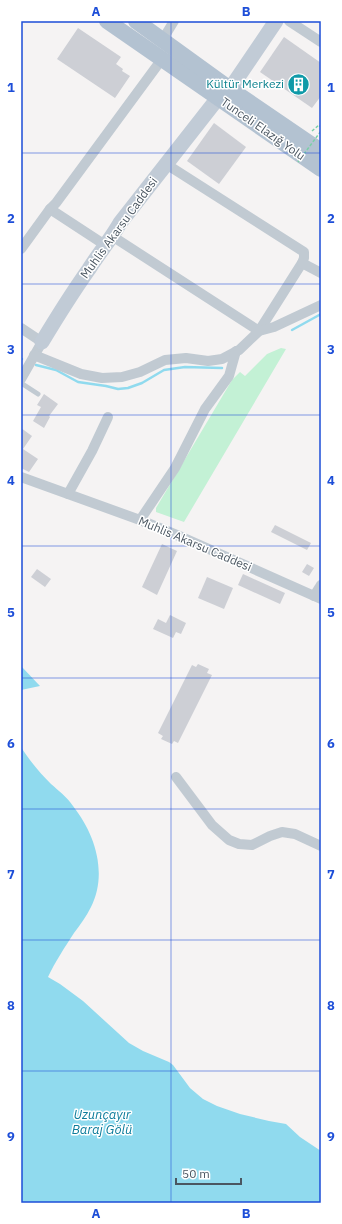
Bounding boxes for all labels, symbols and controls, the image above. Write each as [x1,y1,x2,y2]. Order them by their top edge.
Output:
text: A [92,3,101,20]
text: B [242,3,251,20]
building icon: Kültür Merkezi [286,71,312,97]
place label: Kültür Merkezi [206,76,284,91]
text: 1 [7,79,15,96]
text: 1 [327,79,335,96]
street label: Tunceli Elazığ Yolu [218,94,308,163]
street label: Muhlis Akarsu Caddesi [77,174,160,281]
text: 2 [7,210,15,227]
text: 2 [327,210,335,227]
text: 3 [7,341,15,358]
text: 3 [327,341,335,358]
text: 4 [7,472,15,489]
text: 4 [327,472,335,489]
street label: Muhlis Akarsu Caddesi [136,513,254,574]
text: 5 [7,604,15,621]
text: 5 [327,604,335,621]
text: 6 [7,735,15,752]
text: 6 [327,735,335,752]
text: 7 [7,866,15,883]
text: 7 [327,866,335,883]
text: 8 [7,997,15,1014]
text: 8 [327,997,335,1014]
water label: Uzunçayır Baraj Gölü [72,1106,132,1138]
text: 9 [7,1128,15,1145]
text: 9 [327,1128,335,1145]
scale bar [176,1160,241,1186]
text: 50 m [182,1166,210,1181]
text: A [92,1205,101,1222]
text: B [242,1205,251,1222]

